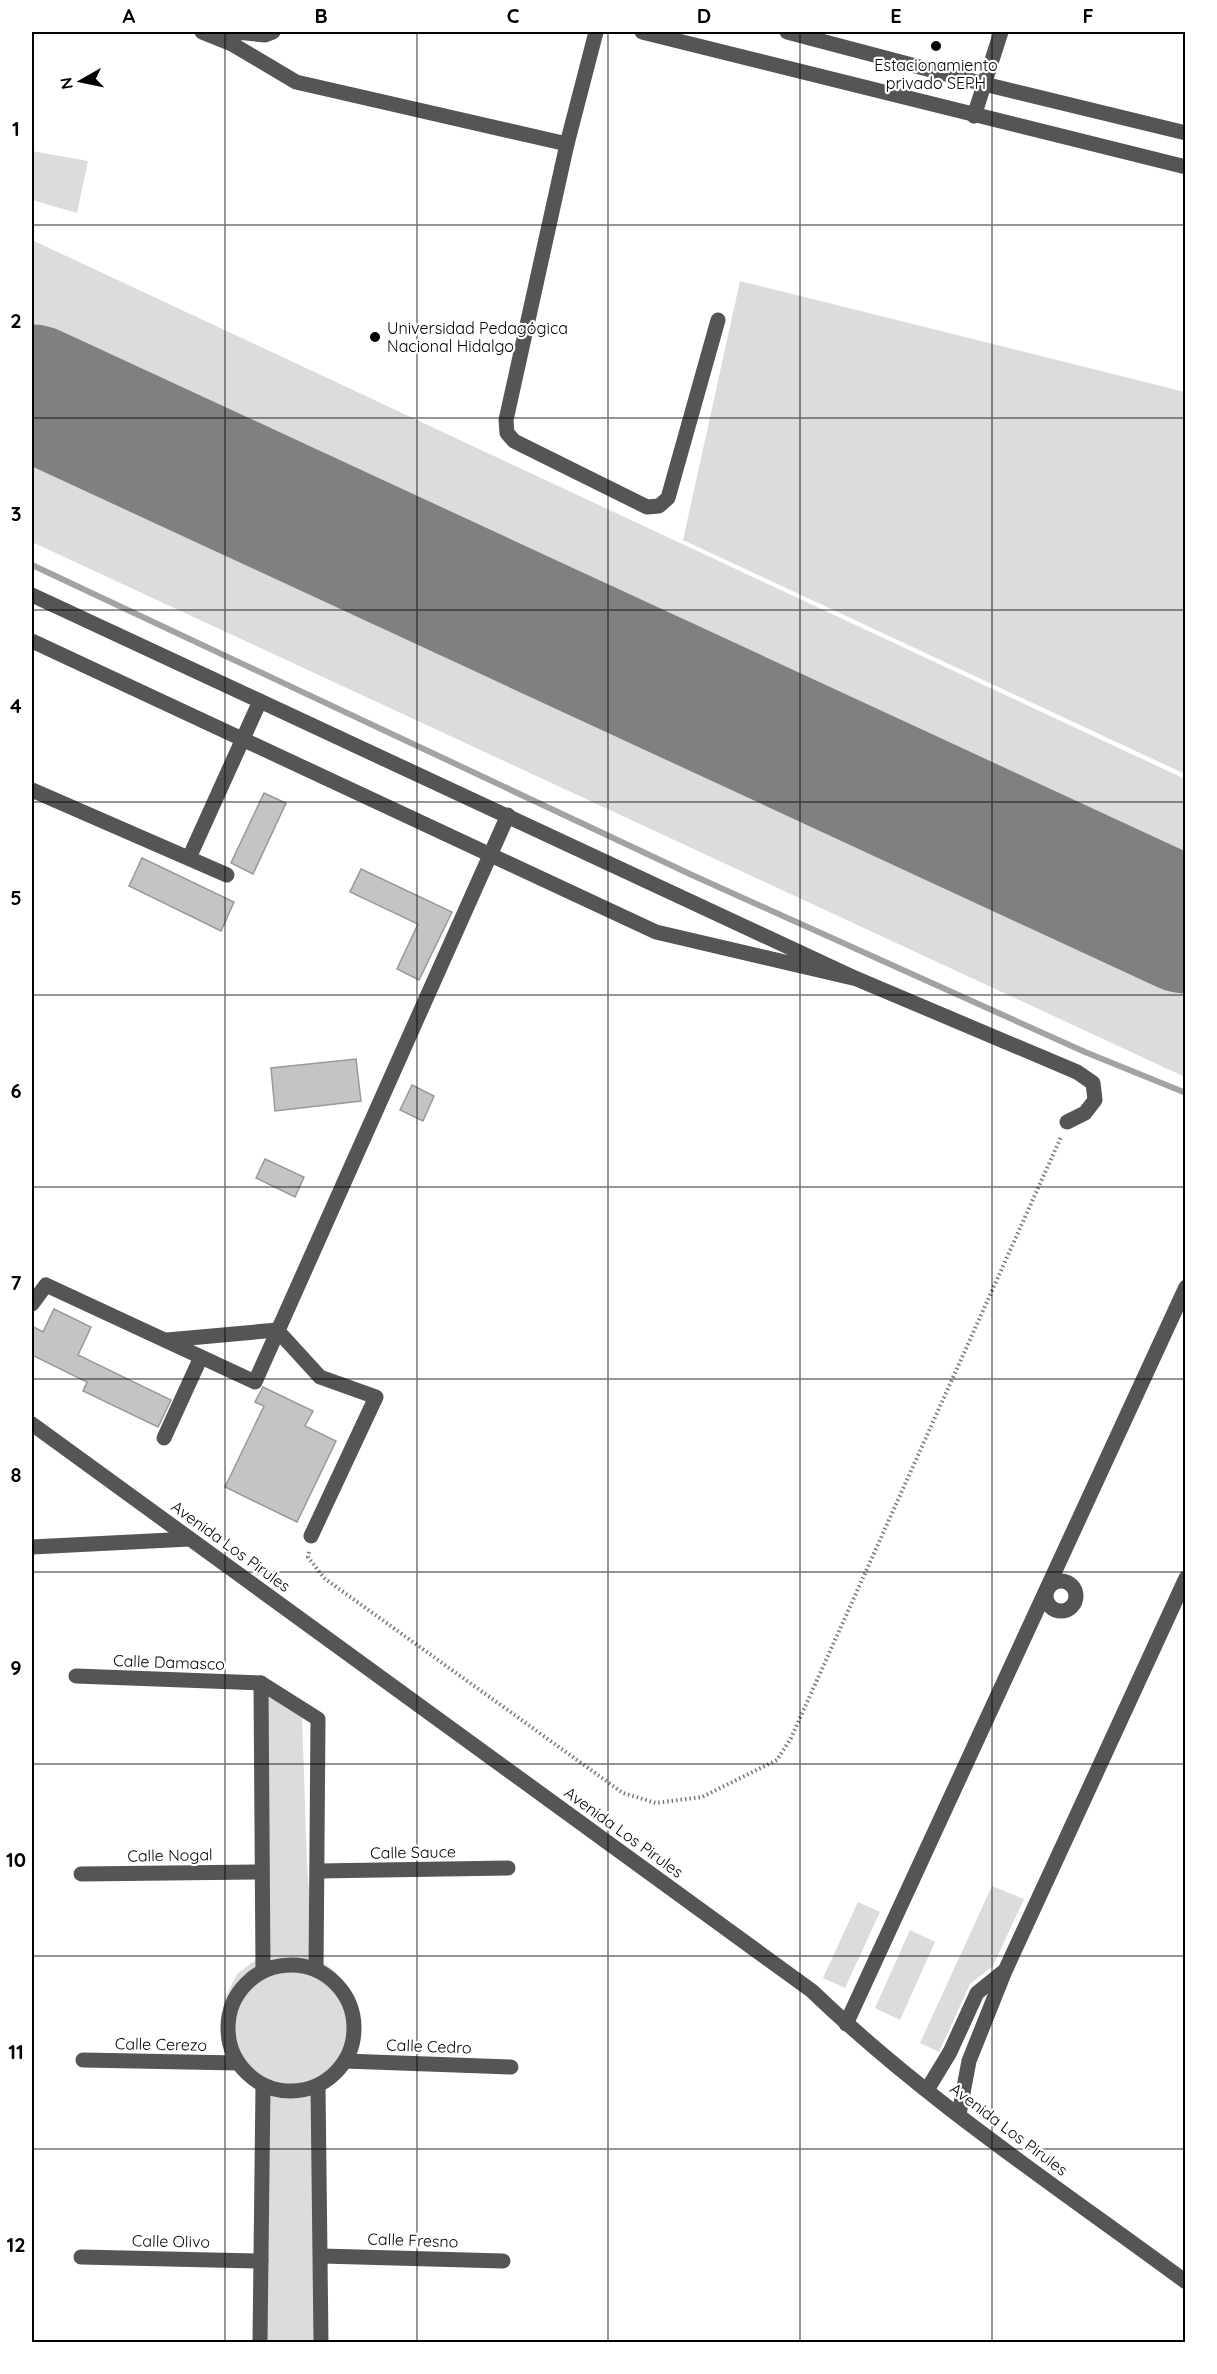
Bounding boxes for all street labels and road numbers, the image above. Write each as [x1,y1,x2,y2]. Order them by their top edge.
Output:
street label: Avenida Los Pirules [168,1496,294,1596]
street label: Calle Damasco [113,1650,225,1674]
street label: Avenida Los Pirules [561,1782,687,1882]
street label: Calle Sauce [370,1841,456,1863]
street label: Calle Nogal [127,1844,213,1866]
street label: Calle Cerezo [115,2033,207,2055]
street label: Calle Cedro [386,2035,472,2057]
street label: Avenida Los Pirules [946,2078,1072,2180]
street label: Calle Fresno [367,2228,459,2252]
street label: Calle Olivo [132,2230,210,2252]

